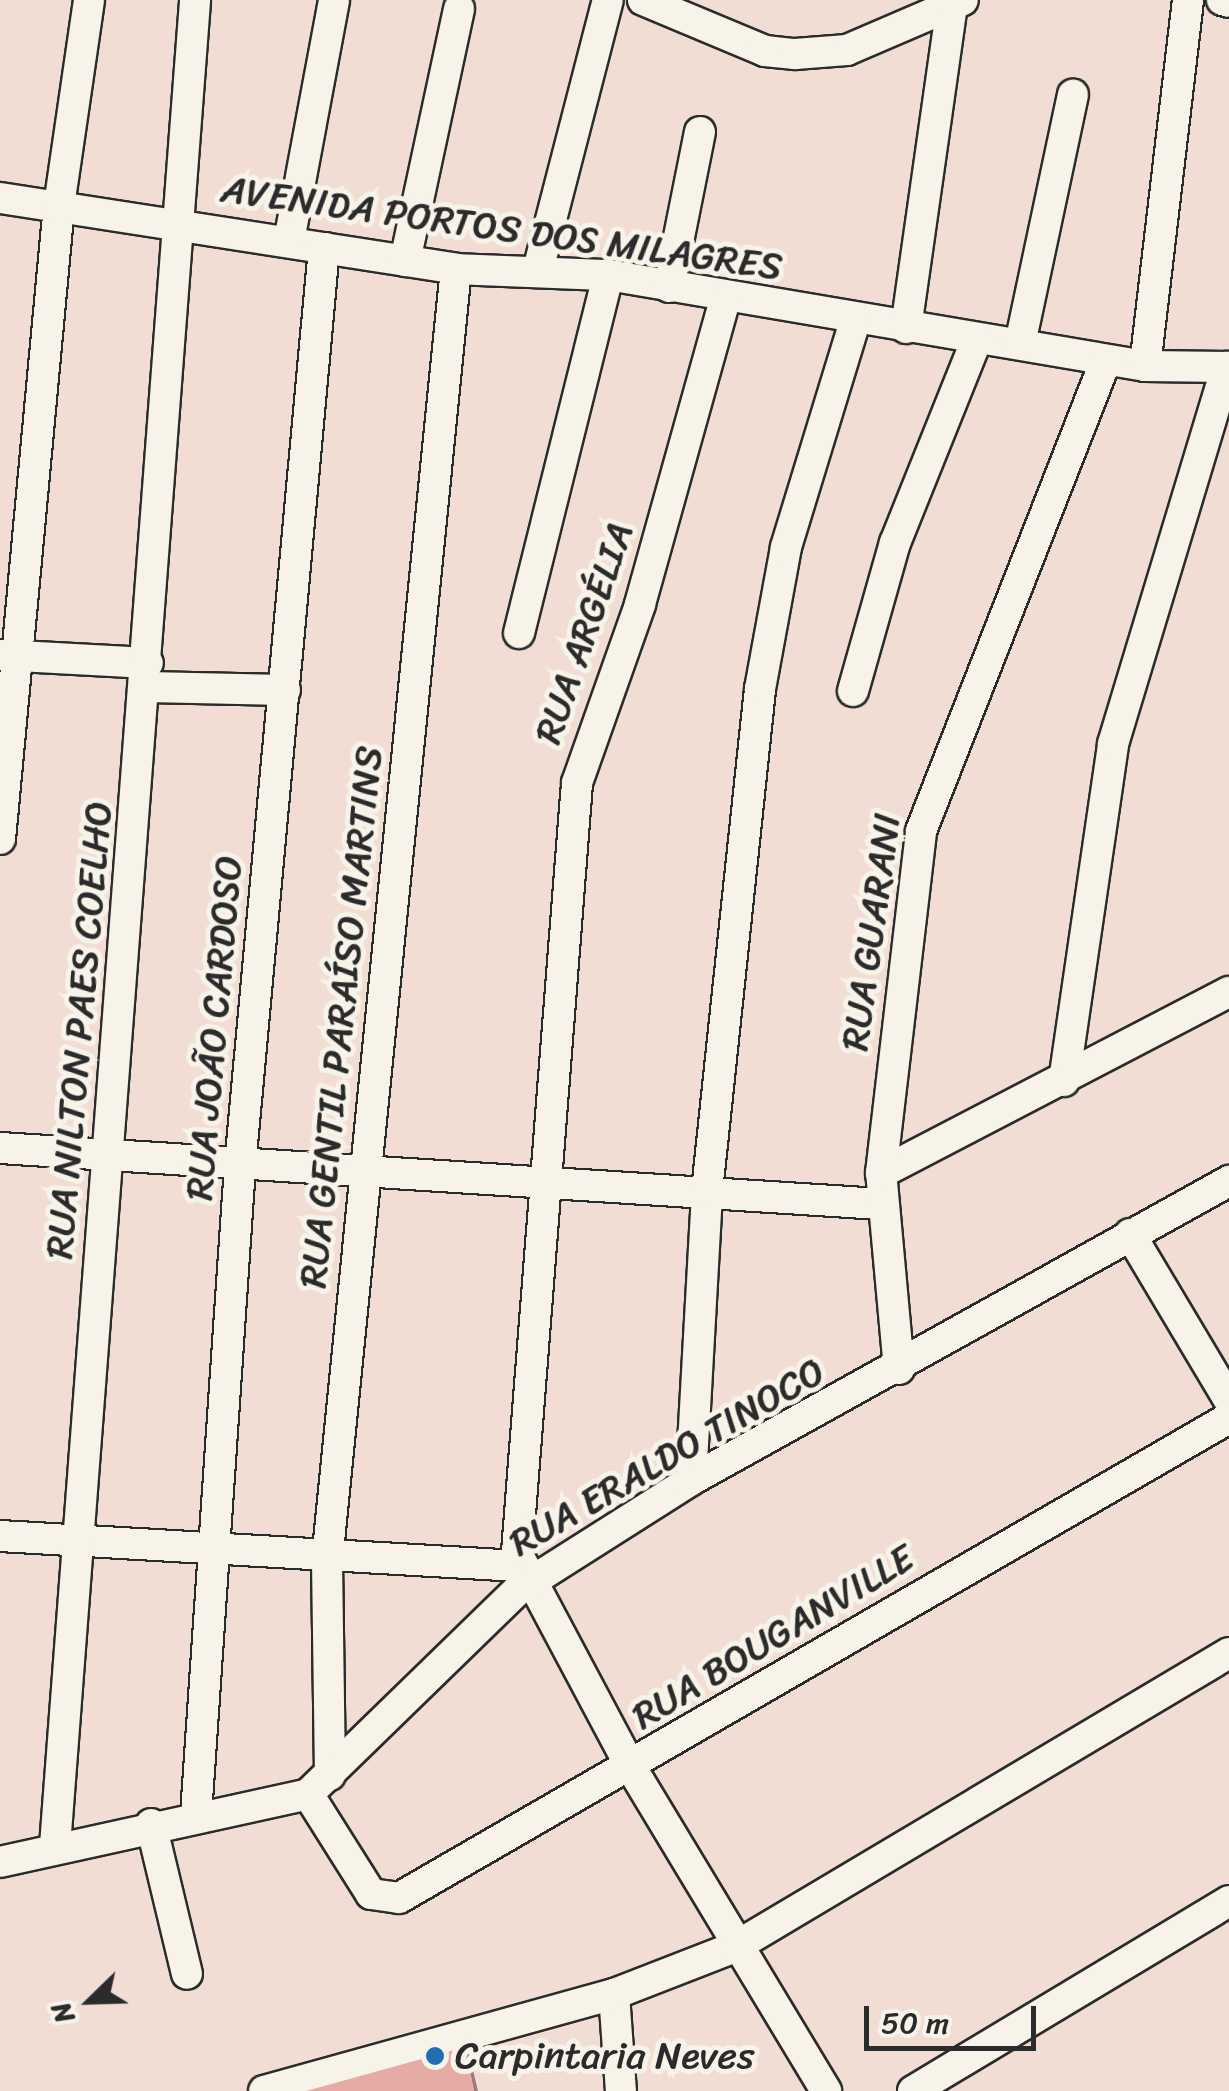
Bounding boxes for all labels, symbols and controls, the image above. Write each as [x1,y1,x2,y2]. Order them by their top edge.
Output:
street label: AVENIDA PORTOS DOS MILAGRES [215,166,789,290]
street label: RUA ARGÉLIA [525,518,643,748]
street label: RUA GENTIL PARAÍSO MARTINS [291,750,391,1284]
street label: RUA NILTON PAES COELHO [36,800,122,1260]
street label: RUA GUARANI [832,809,910,1055]
street label: RUA JOÃO CARDOSO [176,852,252,1204]
street label: RUA ERALDO TINOCO [500,1347,834,1567]
street label: RUA BOUGANVILLE [623,1534,923,1740]
north arrow [40,1951,140,2051]
scale bar [869,1986,1042,2048]
text: N [36,1994,88,2031]
text: 50 m [881,1996,949,2050]
place label: Carpintaria Neves [455,2033,756,2079]
marker: Carpintaria Neves [424,2045,446,2067]

